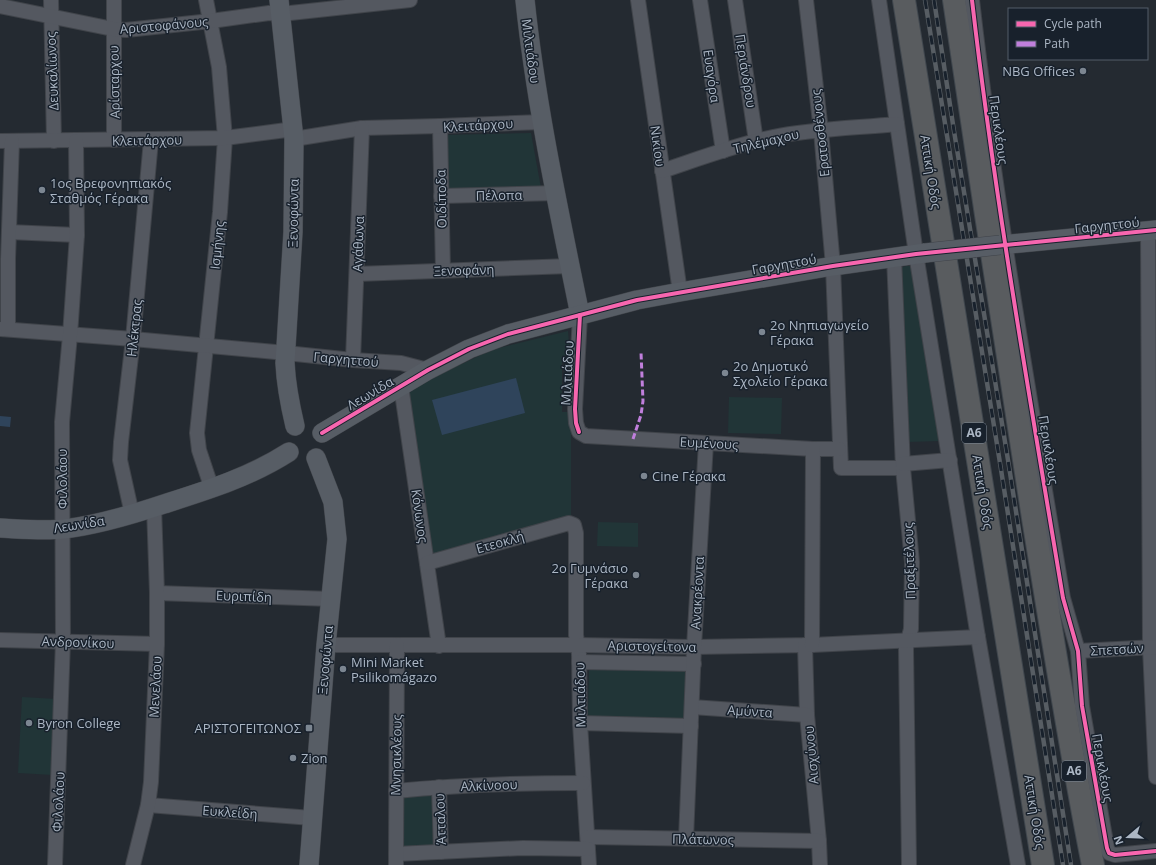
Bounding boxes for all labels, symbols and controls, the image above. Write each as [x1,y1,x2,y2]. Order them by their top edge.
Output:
legend [1008,8,1148,60]
street label: Αριστοφάνους [119,12,209,38]
text: Cycle path [1044,15,1102,32]
street label: Μιλτιάδου [518,18,544,85]
street label: Δευκαλίωνος [42,31,62,111]
street label: Περιάνδρου [731,33,761,109]
text: Path [1044,35,1070,52]
street label: Αρίσταρχου [104,45,124,119]
street label: Ευαγόρα [699,48,725,104]
place label: NBG Offices [1002,62,1075,80]
marker: NBG Offices [1078,66,1088,76]
street label: Ερατοσθένους [806,88,834,178]
street label: Περικλέους [985,94,1013,166]
street label: Κλειτάρχου [442,114,514,136]
street label: Νικίου [646,124,670,168]
street label: Τηλέμαχου [731,125,801,157]
street label: Κλειτάρχου [112,130,182,150]
street label: Αττική Οδός [916,133,946,211]
street label: Οιδίποδα [431,169,451,229]
place label: 1ος Βρεφονηπιακός Σταθμός Γέρακα [50,174,171,207]
street label: Ξενοφώντα [283,178,303,248]
marker: 1ος Βρεφονηπιακός Σταθμός Γέρακα [37,185,47,195]
street label: Πέλοπα [475,186,523,204]
street label: Γαργηττού [1074,213,1140,237]
street label: Αγάθωνα [348,216,368,272]
street label: Ισμήνης [205,220,229,270]
street label: Γαργηττού [750,249,818,279]
street label: Ξενοφάνη [433,260,495,280]
street label: Ηλέκτρας [122,298,146,358]
place label: 2ο Νηπιαγωγείο Γέρακα [770,316,869,349]
marker: 2ο Νηπιαγωγείο Γέρακα [757,327,767,337]
street label: Μιλτιάδου [556,340,578,406]
street label: Γαργηττού [313,347,379,371]
place label: 2ο Δημοτικό Σχολείο Γέρακα [733,357,828,390]
marker: 2ο Δημοτικό Σχολείο Γέρακα [720,368,730,378]
street label: Λεωνίδα [343,372,397,414]
street label: Περικλέους [1035,414,1063,486]
road number: Α6 [962,423,986,443]
street label: Ευμένους [679,432,739,454]
street label: Φιλολάου [53,449,71,509]
street label: Αττική Οδός [968,453,998,531]
place label: Cine Γέρακα [652,467,726,485]
marker: Cine Γέρακα [639,471,649,481]
street label: Κόνωνος [407,488,433,544]
street label: Λεωνίδα [52,511,106,537]
street label: Πραξιτέλους [899,522,919,600]
street label: Ετεοκλή [474,527,526,557]
street label: Ανακρέοντα [686,556,708,630]
place label: 2ο Γυμνάσιο Γέρακα [551,559,628,592]
marker: 2ο Γυμνάσιο Γέρακα [631,570,641,580]
street label: Ευριπίδη [216,586,272,606]
street label: Ξενοφώντα [313,625,337,695]
street label: Ανδρονίκου [41,632,115,652]
street label: Αριστογείτονα [608,636,696,656]
street label: Σπετσών [1090,639,1144,659]
place label: Mini Market Psilikomágazo [351,653,437,686]
street label: Μενελάου [144,656,166,718]
street label: Μιλτιάδου [570,662,590,728]
marker: Mini Market Psilikomágazo [338,664,348,674]
street label: Αμύντα [727,700,773,722]
place label: Byron College [37,714,121,732]
street label: Μνησικλέους [386,714,406,796]
marker: Byron College [24,718,34,728]
place label: ΑΡΙΣΤΟΓΕΙΤΩΝΟΣ [195,719,302,737]
marker: ΑΡΙΣΤΟΓΕΙΤΩΝΟΣ [304,723,314,733]
street label: Αισχύνου [799,725,823,785]
street label: Περικλέους [1088,732,1118,804]
place label: Zion [301,749,328,767]
marker: Zion [288,753,298,763]
road number: Α6 [1062,761,1086,781]
street label: Φιλολάου [47,771,69,833]
street label: Αττική Οδός [1020,773,1050,851]
street label: Αλκίνοου [460,775,518,795]
street label: Άτταλου [430,793,450,845]
street label: Ευκλείδη [202,801,258,823]
north arrow [1108,817,1148,857]
street label: Πλάτωνος [672,829,734,849]
text: N [1110,834,1127,847]

